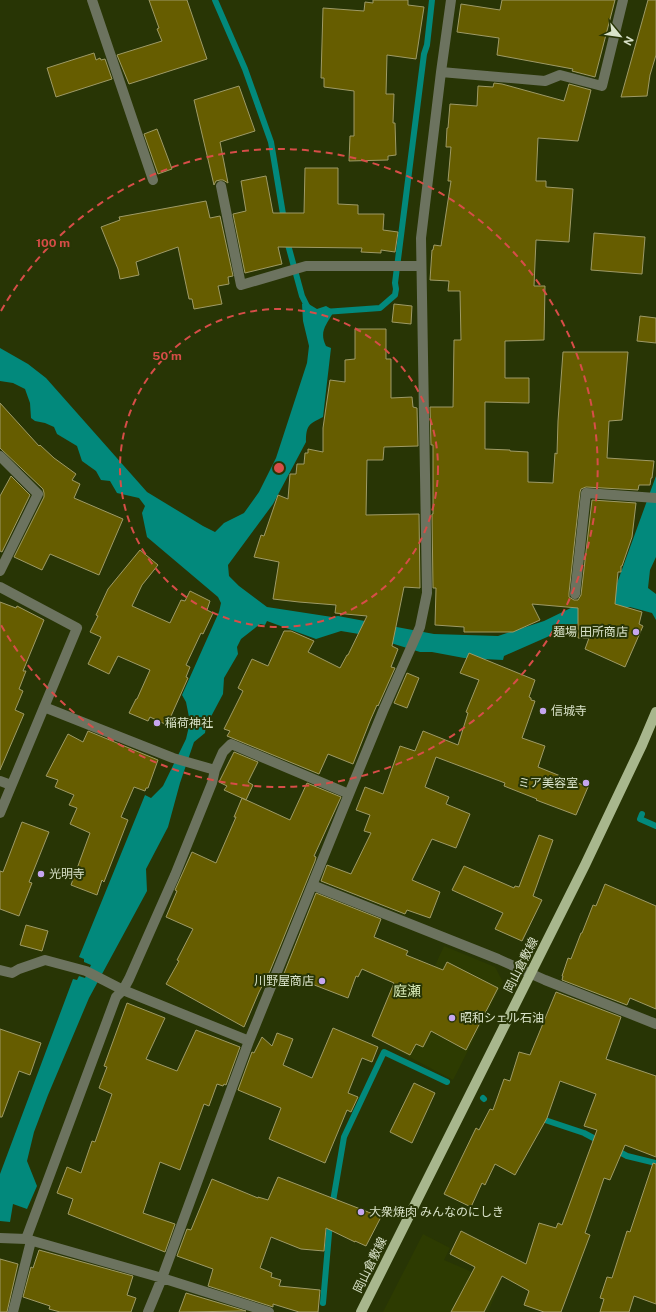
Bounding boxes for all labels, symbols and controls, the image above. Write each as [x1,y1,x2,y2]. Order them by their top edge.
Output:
north arrow [600,16,640,56]
text: N [621,34,636,48]
text: 100 m [36,236,70,250]
text: 50 m [152,349,182,363]
centre of rings [272,461,286,475]
place label: 麺場 田所商店 [553,625,628,639]
marker: 麺場 田所商店 [631,627,641,637]
place label: 信城寺 [551,704,587,718]
marker: 信城寺 [538,706,548,716]
place label: 稲荷神社 [165,716,213,730]
marker: 稲荷神社 [152,718,162,728]
place label: ミア美容室 [518,776,578,790]
marker: ミア美容室 [581,778,591,788]
place label: 光明寺 [49,867,85,881]
marker: 光明寺 [36,869,46,879]
street label: 岡山倉敷線 [501,935,541,995]
place label: 川野屋商店 [254,974,314,988]
marker: 川野屋商店 [317,976,327,986]
district label: 庭瀬 [393,983,421,999]
place label: 昭和シェル石油 [460,1011,544,1025]
marker: 昭和シェル石油 [447,1013,457,1023]
place label: 大衆焼肉 みんなのにしき [369,1205,504,1219]
marker: 大衆焼肉 みんなのにしき [356,1207,366,1217]
street label: 岡山倉敷線 [351,1235,389,1295]

